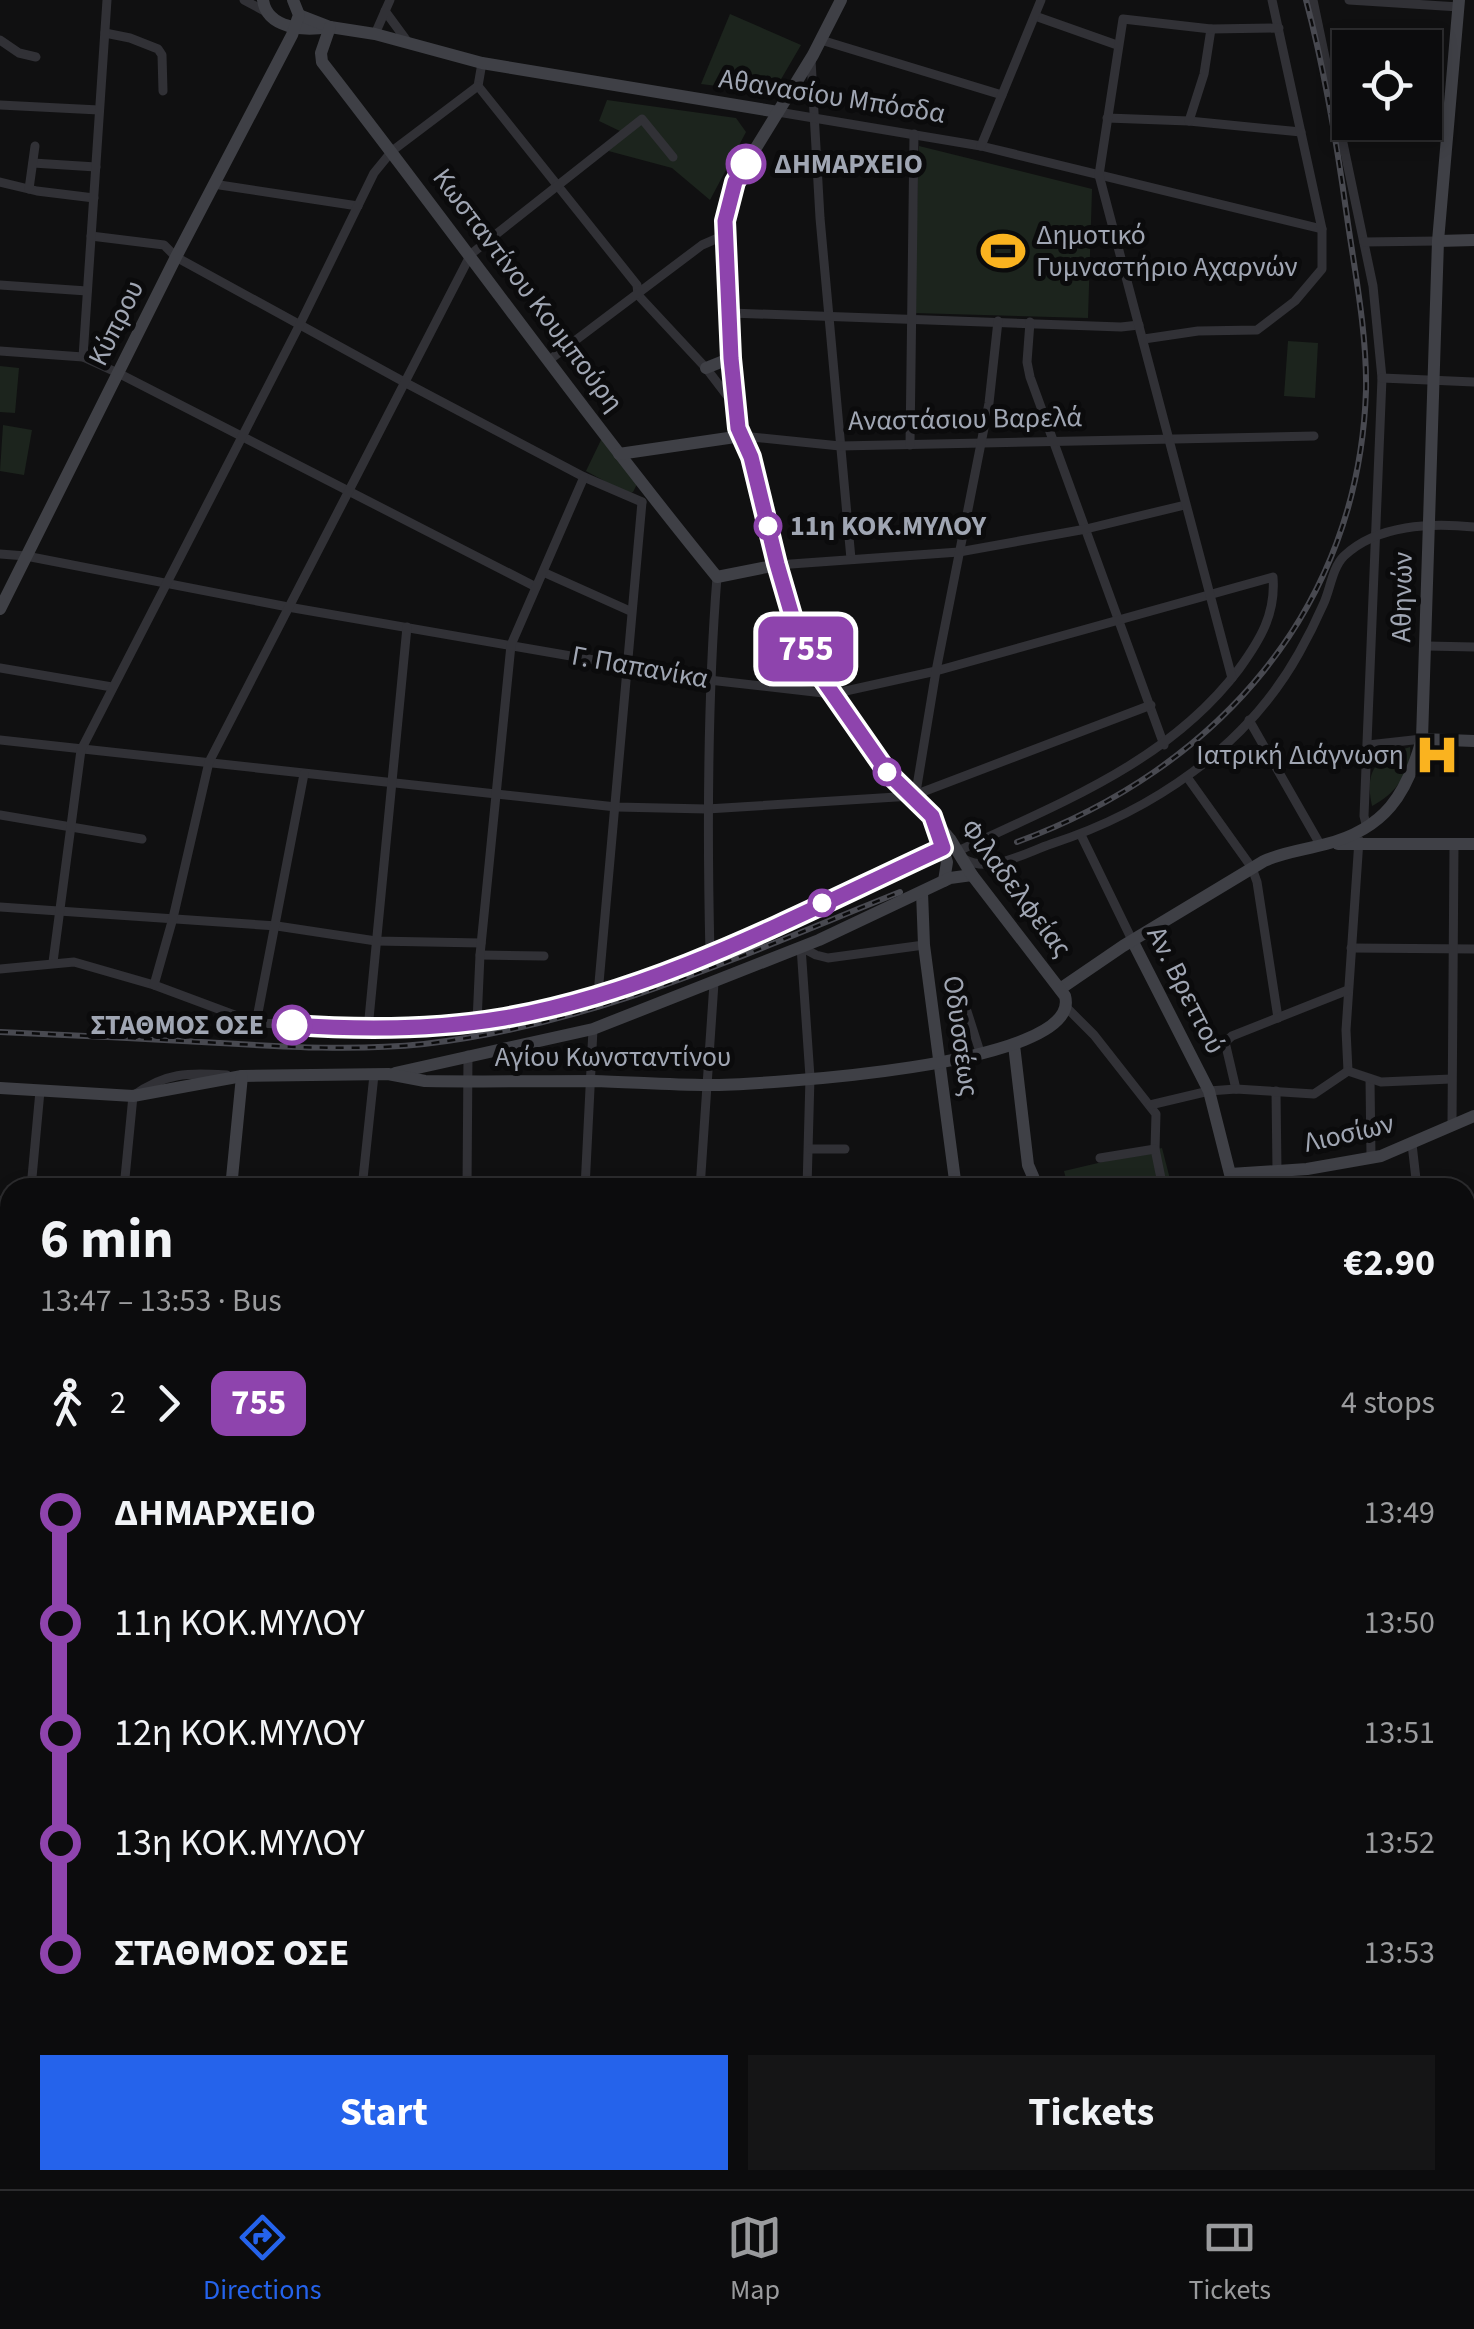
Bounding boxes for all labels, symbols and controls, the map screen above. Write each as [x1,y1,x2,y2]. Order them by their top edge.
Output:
map controls [1332,30,1442,140]
button: locate [1332,30,1442,140]
street label: Αθανασίου Μπόσδα [716,58,948,134]
place label: ΔΗΜΑΡΧΕΙΟ [774,144,923,184]
marker: ΔΗΜΑΡΧΕΙΟ [727,145,765,183]
street label: Κωσταντίνου Κουμπούρη [423,160,633,420]
place label: Δημοτικό Γυμναστήριο Αχαρνών [1036,215,1298,287]
sports icon: Δημοτικό Γυμναστήριο Αχαρνών [979,227,1027,275]
street label: Κύπρου [78,273,154,373]
street label: Αναστάσιου Βαρελά [848,397,1083,441]
place label: 11η ΚΟΚ.ΜΥΛΟΥ [790,506,986,546]
marker: 11η ΚΟΚ.ΜΥΛΟΥ [755,513,781,539]
street label: Αθηνών [1381,551,1423,643]
line badge: 755 [748,616,864,682]
text: 755 [778,624,834,674]
street label: Γ. Παπανίκα [569,635,712,699]
hospital icon: Ιατρική Διάγνωση [1413,731,1461,779]
place label: Ιατρική Διάγνωση [1196,735,1404,775]
unlabelled marker [874,759,900,785]
street label: Φιλαδελφείας [951,810,1081,966]
unlabelled marker [809,890,835,916]
street label: Αν. Βρεττού [1137,919,1235,1061]
street label: Οδυσσέως [933,973,989,1099]
place label: ΣΤΑΘΜΟΣ ΟΣΕ [91,1005,264,1045]
marker: ΣΤΑΘΜΟΣ ΟΣΕ [273,1006,311,1044]
street label: Αγίου Κωνσταντίνου [495,1037,731,1077]
street label: Λιοσίων [1300,1103,1398,1163]
text: 6 min [40,1201,174,1279]
text: €2.90 [1343,1236,1435,1290]
text: 13:47 – 13:53 · Bus [40,1278,282,1324]
icon: walk [40,1376,95,1431]
icon: forward [141,1376,196,1431]
text: 755 [231,1378,286,1428]
text: 2 [110,1380,126,1426]
text: 4 stops [1341,1380,1435,1426]
text: ΔΗΜΑΡΧΕΙΟ [114,1486,316,1540]
text: 13:49 [1363,1490,1435,1536]
text: 11η ΚΟΚ.ΜΥΛΟΥ [114,1596,365,1650]
text: 13:50 [1363,1600,1435,1646]
text: 12η ΚΟΚ.ΜΥΛΟΥ [114,1706,365,1760]
text: 13:51 [1363,1710,1435,1756]
text: 13η ΚΟΚ.ΜΥΛΟΥ [114,1816,365,1870]
text: 13:52 [1363,1820,1435,1866]
text: ΣΤΑΘΜΟΣ ΟΣΕ [114,1926,349,1980]
text: 13:53 [1363,1930,1435,1976]
button: Start [40,2055,728,2170]
button: Tickets [748,2055,1435,2170]
tab: Directions [203,2210,321,2310]
tab: Map [727,2210,782,2310]
tab: Tickets [1188,2210,1271,2310]

